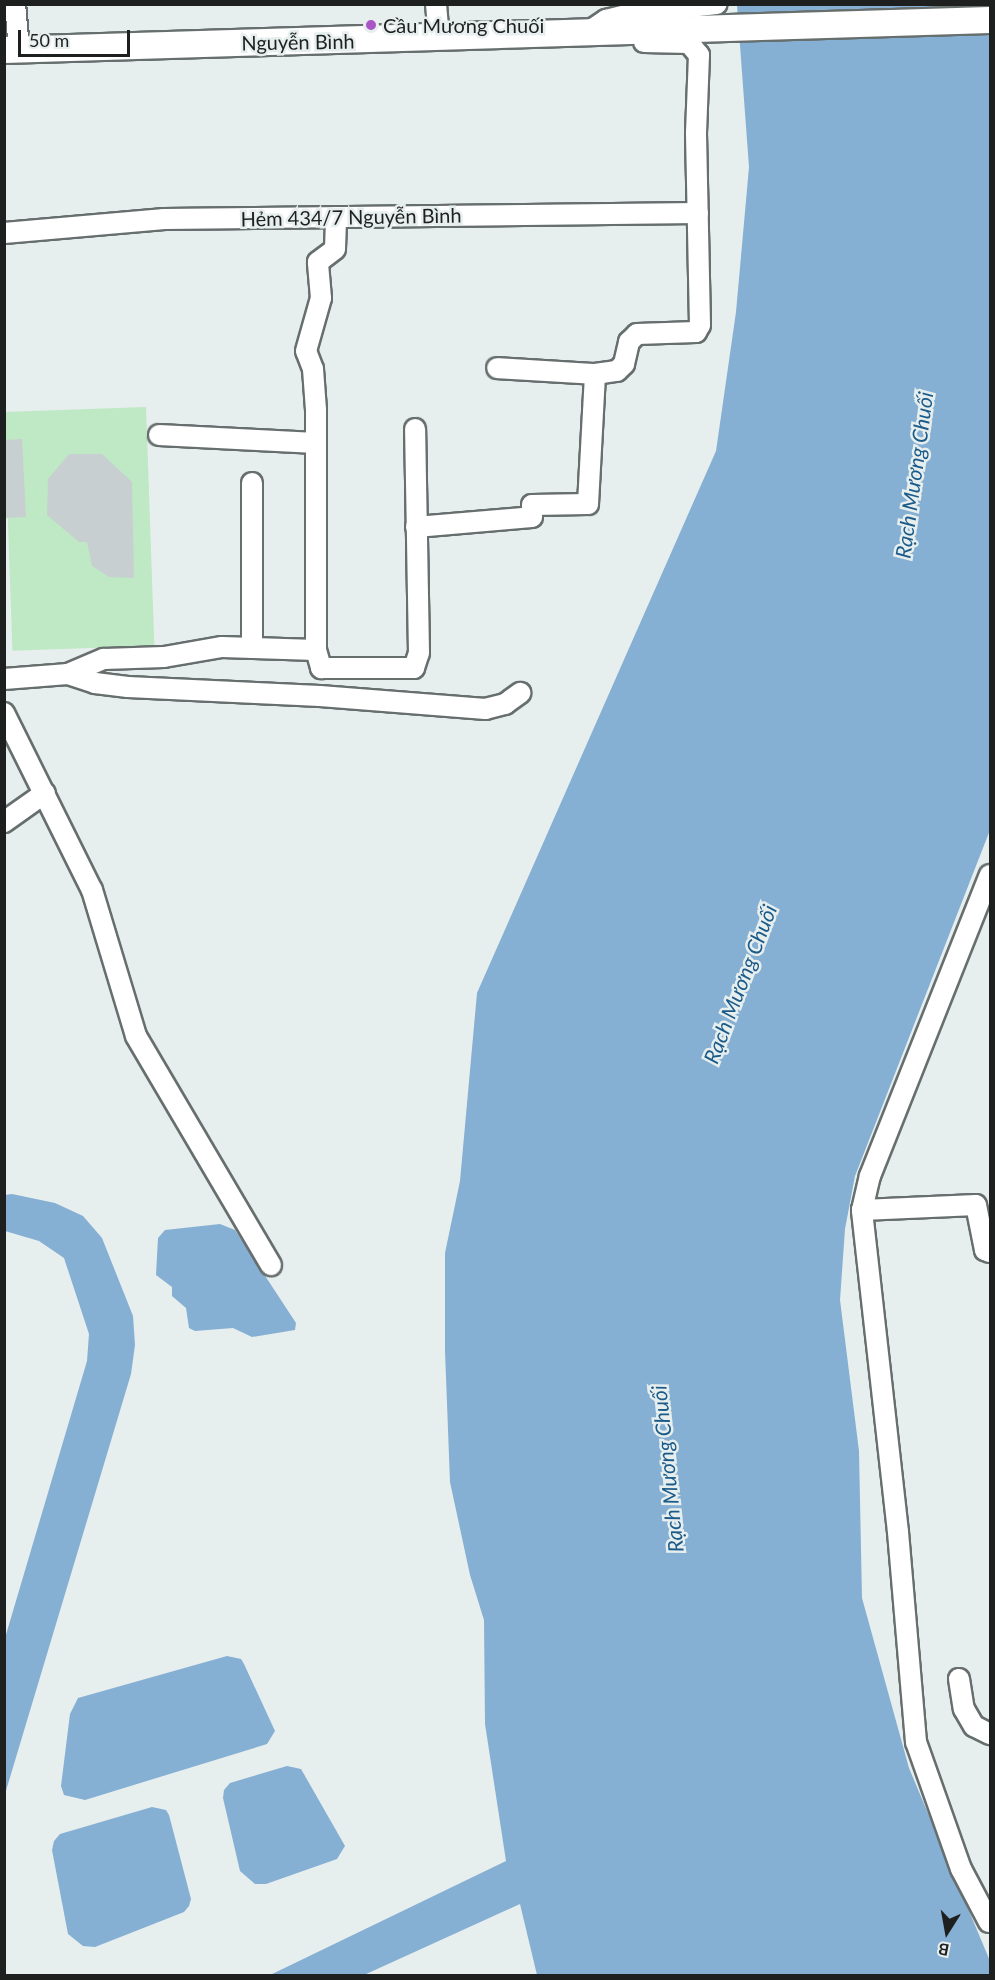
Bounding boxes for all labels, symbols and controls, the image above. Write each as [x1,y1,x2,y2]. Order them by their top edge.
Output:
place label: Cầu Mương Chuối [383,13,544,37]
scale bar [21,18,134,56]
marker: Cầu Mương Chuối [364,18,378,32]
text: 50 m [29,29,69,51]
street label: Nguyễn Bình [241,29,355,55]
street label: Hẻm 434/7 Nguyễn Bình [240,203,462,231]
water label: Rạch Mương Chuối [890,390,938,560]
water label: Rạch Mương Chuối [698,901,782,1067]
water label: Rạch Mương Chuối [646,1384,688,1554]
north arrow [917,1902,977,1962]
text: B [936,1940,950,1960]

